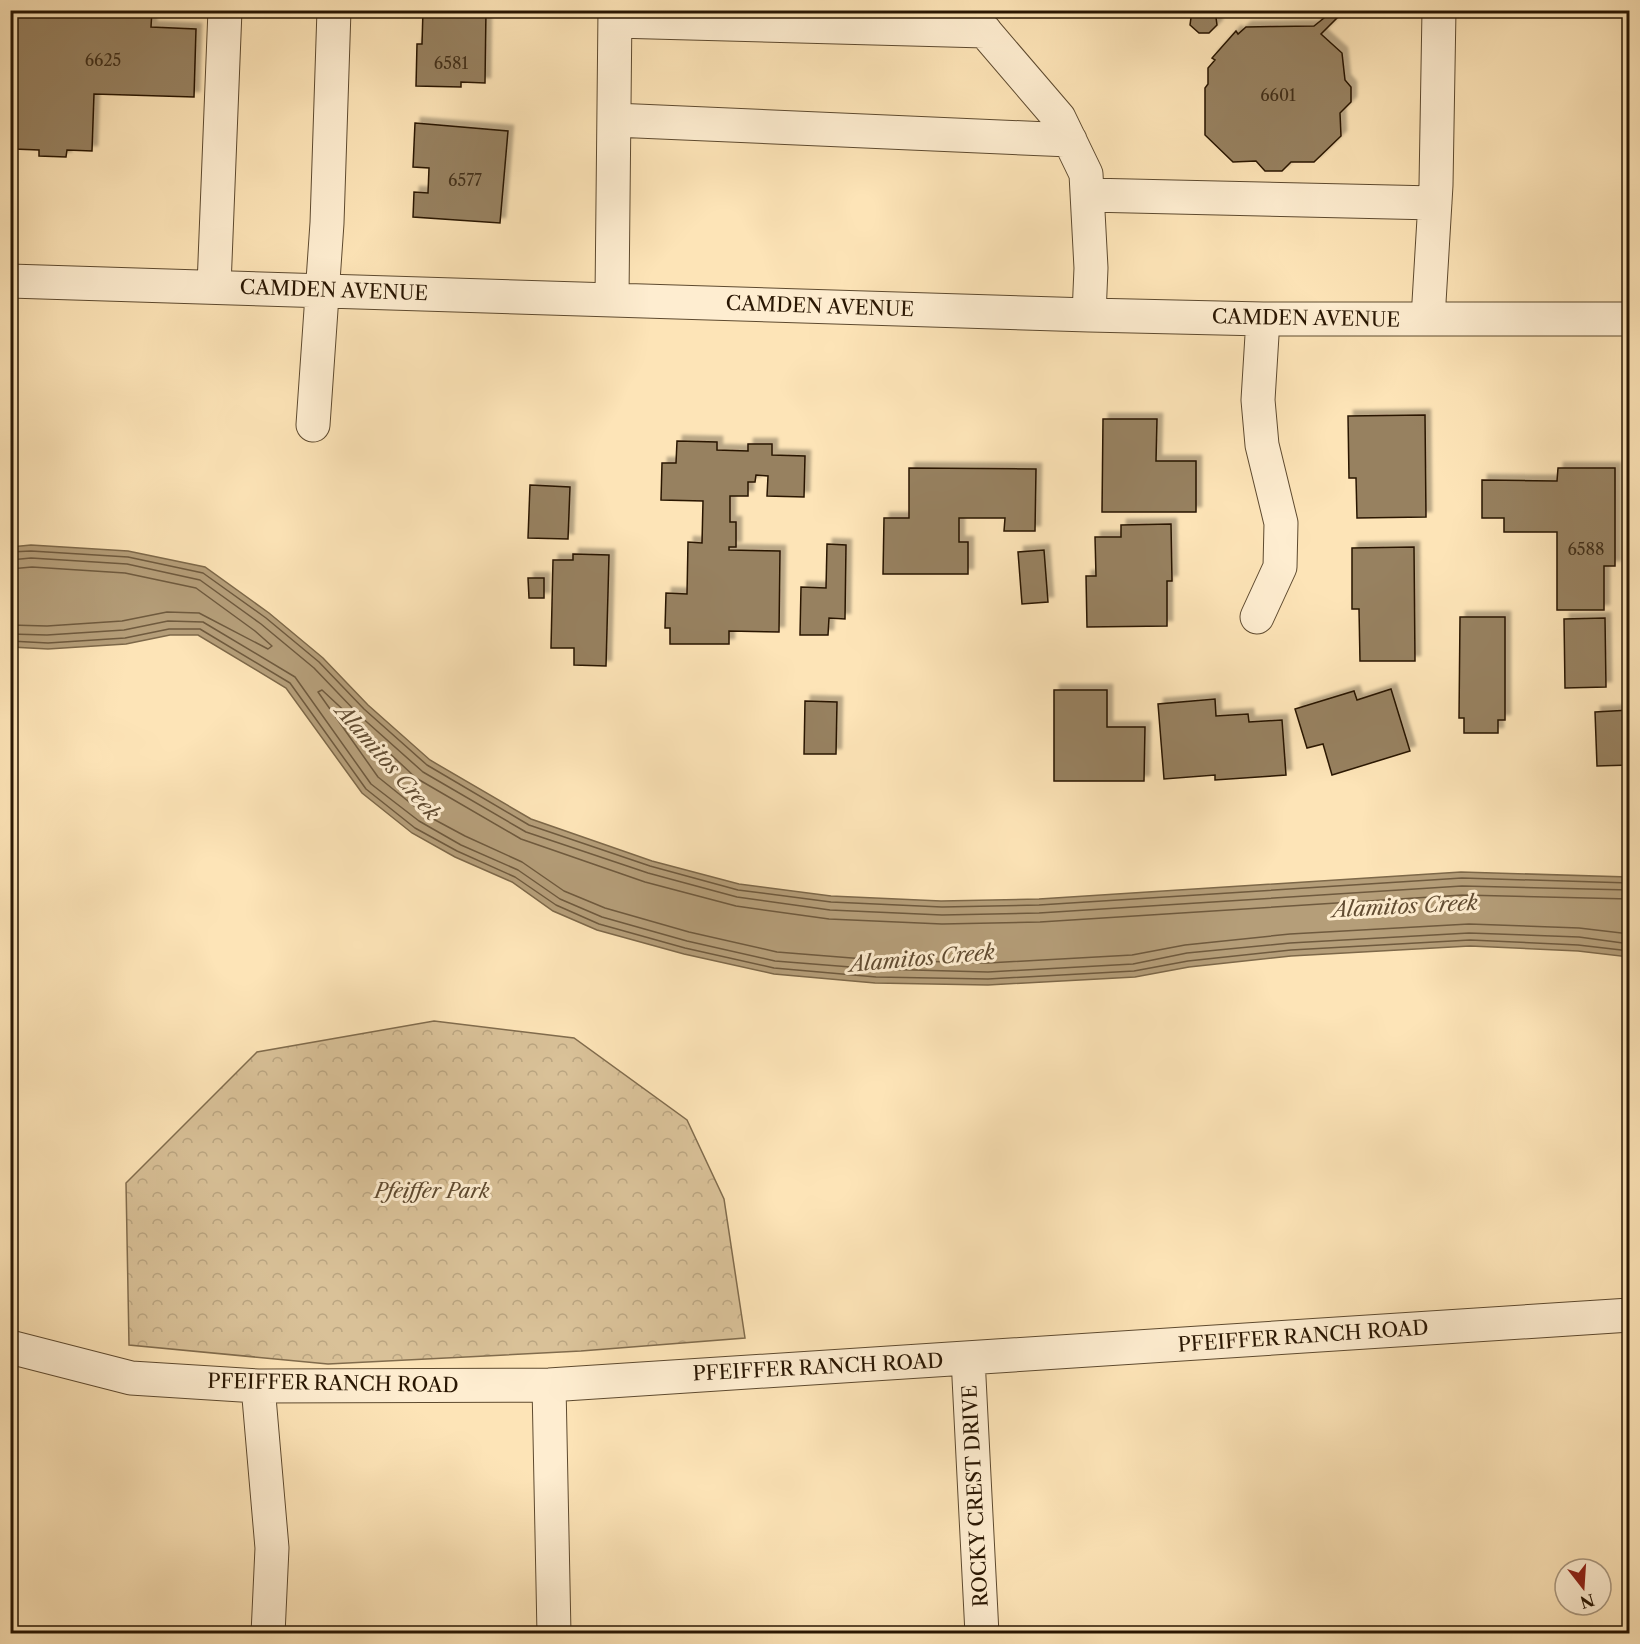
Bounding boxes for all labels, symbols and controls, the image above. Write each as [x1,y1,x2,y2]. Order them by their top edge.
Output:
house number: 6625 [85,50,121,70]
house number: 6581 [434,53,468,73]
house number: 6601 [1260,85,1296,105]
house number: 6577 [448,170,482,190]
street label: CAMDEN AVENUE [239,275,429,305]
street label: CAMDEN AVENUE [725,291,915,321]
street label: CAMDEN AVENUE [1212,304,1400,332]
house number: 6588 [1567,539,1605,559]
water label: Alamitos Creek [329,697,445,825]
water label: Alamitos Creek [1329,890,1479,922]
water label: Alamitos Creek [845,939,996,977]
park label: Pfeiffer Park [372,1179,490,1203]
street label: PFEIFFER RANCH ROAD [1177,1315,1429,1357]
street label: PFEIFFER RANCH ROAD [692,1348,944,1386]
street label: PFEIFFER RANCH ROAD [207,1369,459,1397]
street label: ROCKY CREST DRIVE [957,1384,993,1608]
north arrow [1553,1557,1613,1617]
text: N [1578,1590,1597,1613]

